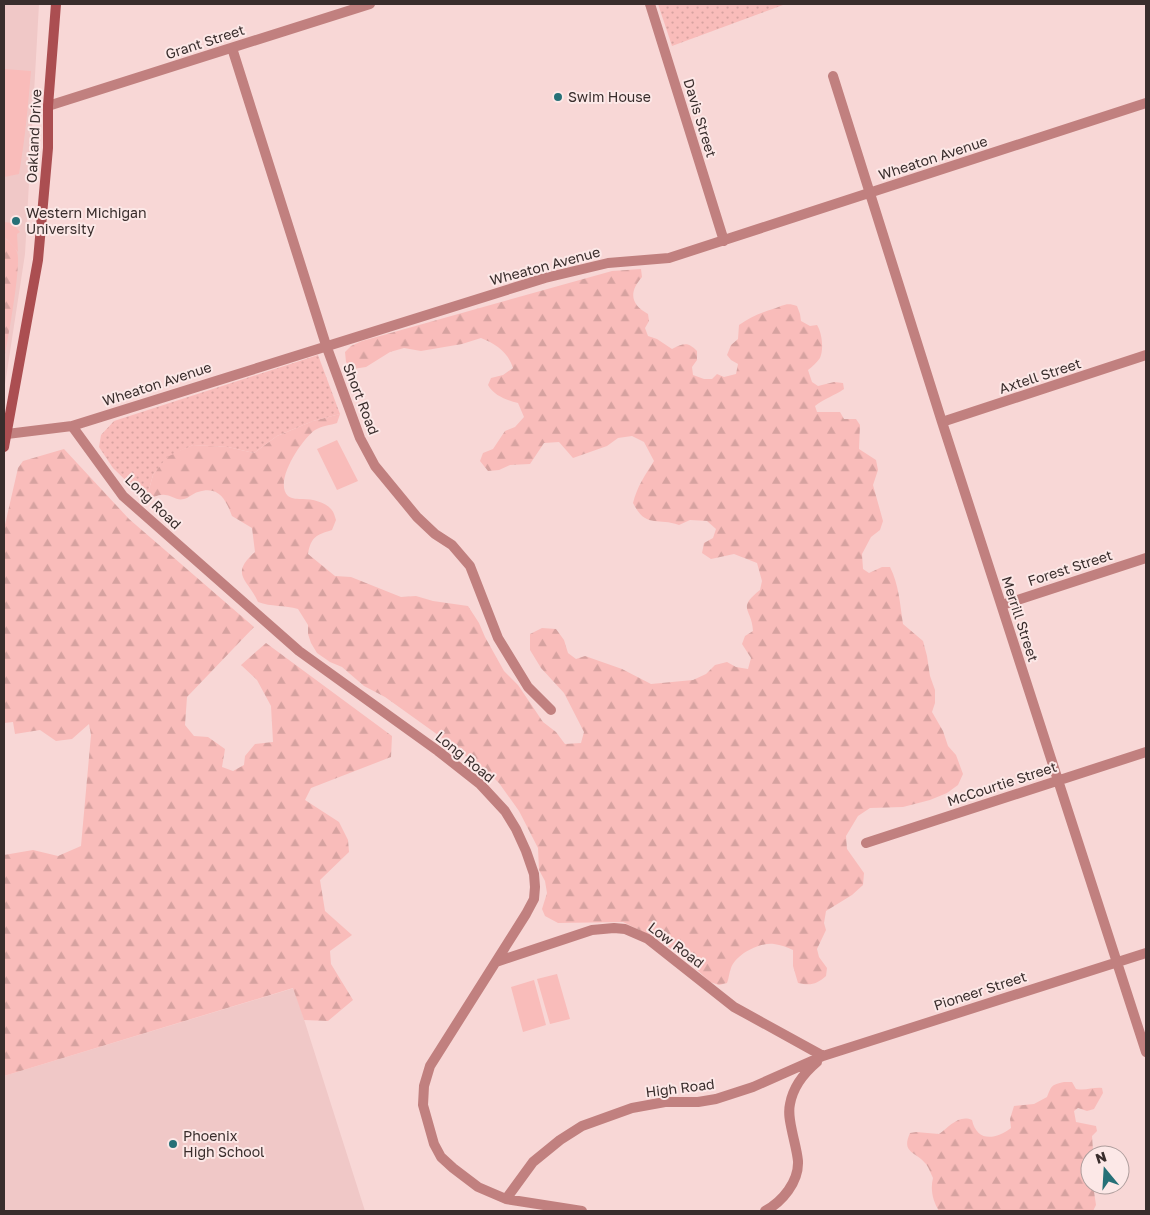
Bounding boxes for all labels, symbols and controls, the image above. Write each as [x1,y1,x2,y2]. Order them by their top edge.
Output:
street label: Grant Street [163,21,247,62]
street label: Davis Street [680,76,721,159]
place label: Swim House [568,88,651,105]
street label: Oakland Drive [23,89,44,183]
marker: Swim House [552,91,564,103]
street label: Wheaton Avenue [876,132,989,183]
place label: Western Michigan University [26,204,147,237]
marker: Western Michigan University [10,215,22,227]
street label: Wheaton Avenue [488,243,602,288]
street label: Axtell Street [997,354,1083,397]
street label: Wheaton Avenue [100,358,213,409]
street label: Short Road [340,361,383,437]
street label: Long Road [122,471,185,533]
street label: Forest Street [1025,546,1114,589]
street label: Merrill Street [999,574,1042,664]
street label: Long Road [432,728,498,786]
street label: McCourtie Street [945,758,1059,809]
street label: Low Road [645,918,707,971]
street label: Pioneer Street [931,968,1028,1014]
street label: High Road [644,1075,715,1100]
place label: Phoenix High School [183,1127,265,1160]
marker: Phoenix High School [167,1138,179,1150]
north arrow [1080,1145,1130,1195]
text: N [1093,1147,1109,1167]

